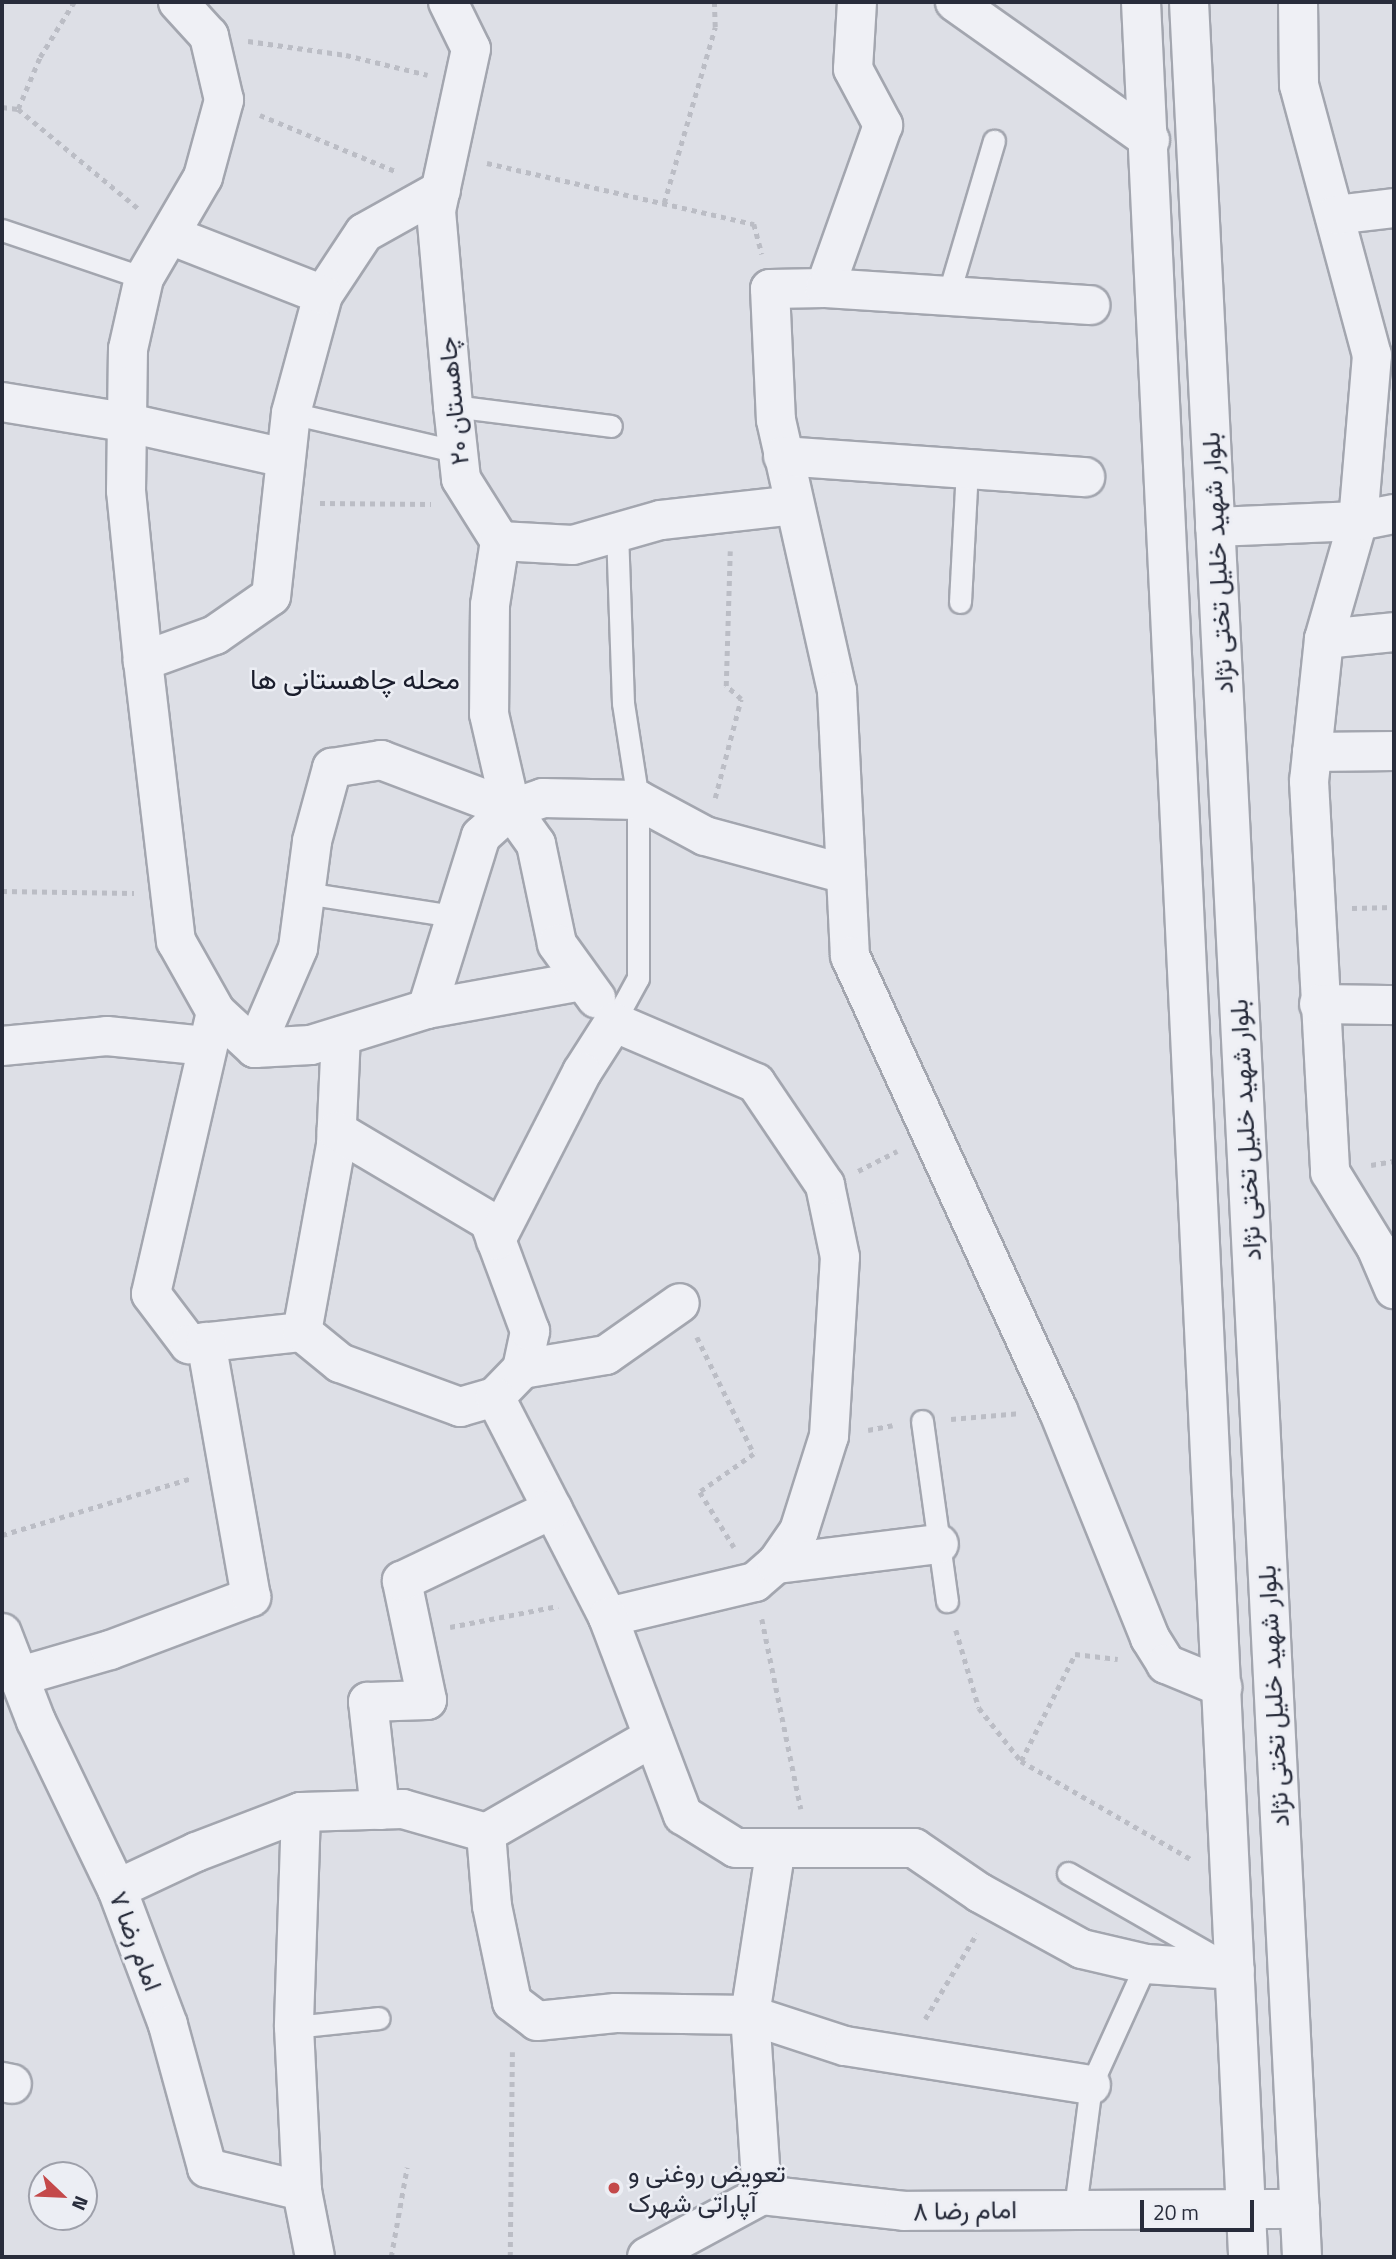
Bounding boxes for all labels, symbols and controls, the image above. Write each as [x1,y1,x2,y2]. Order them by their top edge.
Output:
street label: چاهستان ۲۰ [431,335,475,467]
street label: بلوار شهید خلیل تختی نژاد [1195,431,1239,695]
district label: محله چاهستانی ها [250,662,460,696]
street label: بلوار شهید خلیل تختی نژاد [1223,998,1267,1262]
street label: بلوار شهید خلیل تختی نژاد [1251,1564,1295,1828]
street label: امام رضا ۷ [103,1887,169,1995]
place label: تعویض روغنی و آپاراتی شهرک [628,2157,786,2218]
north arrow [28,2161,98,2231]
marker: تعویض روغنی و آپاراتی شهرک [606,2180,622,2196]
scale bar [1144,2186,1258,2230]
text: N [65,2192,97,2215]
street label: امام رضا ۸ [913,2193,1017,2227]
text: 20 m [1153,2196,1199,2228]

